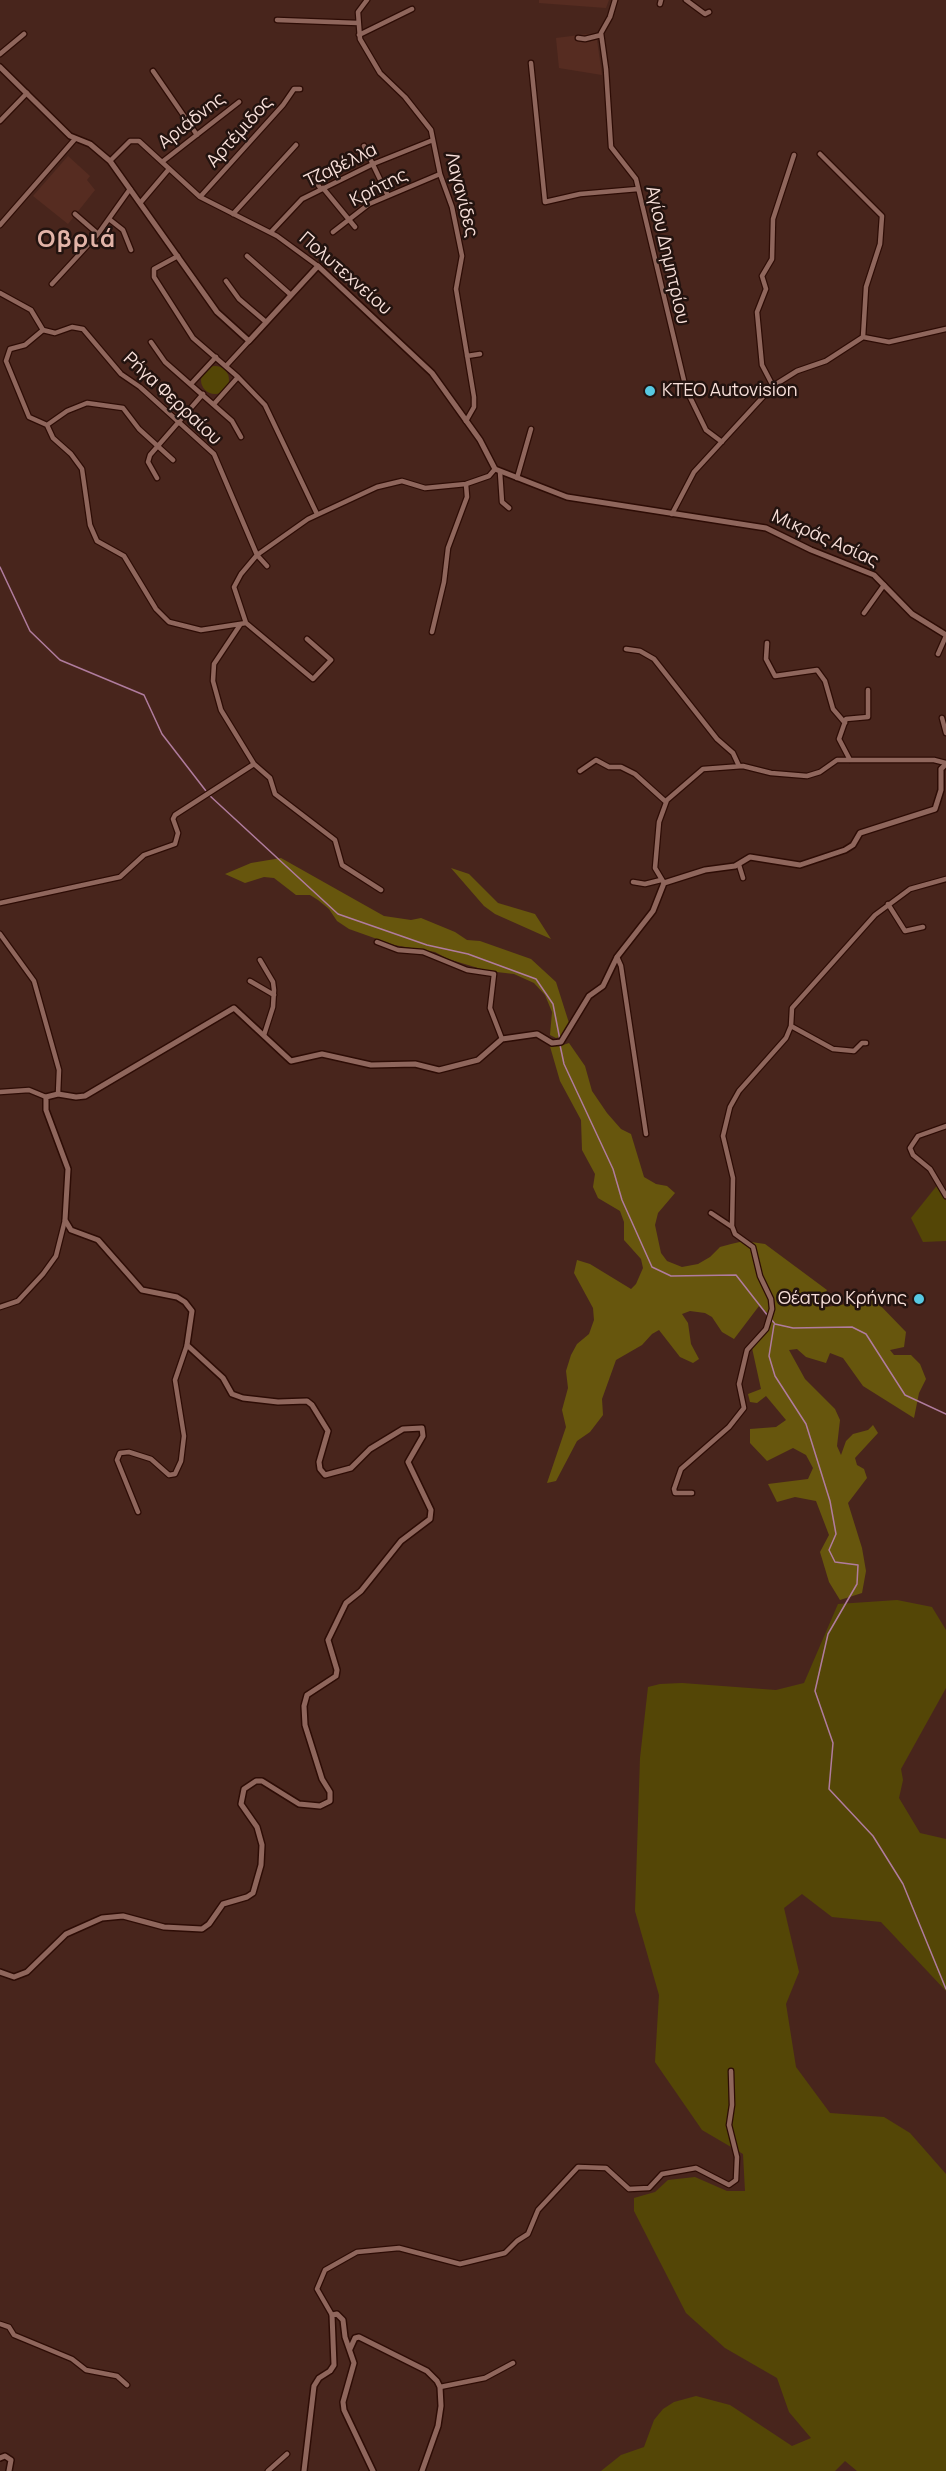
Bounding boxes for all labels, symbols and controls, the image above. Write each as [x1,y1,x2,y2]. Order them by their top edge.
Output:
street label: Αριάδνης [154,88,230,154]
street label: Αρτέμιδος [202,92,278,172]
street label: Τζαβέλλα [301,139,381,193]
street label: Λαγανίδες [440,151,482,239]
street label: Κρήτης [346,164,412,212]
street label: Αγίου Δημητρίου [641,184,693,326]
district label: Οβριά [37,226,117,254]
street label: Πολυτεχνείου [294,228,396,320]
street label: Ρήγα Φερραίου [118,348,226,450]
place label: KTEO Autovision [662,380,797,402]
marker: KTEO Autovision [643,384,657,398]
street label: Μικράς Ασίας [768,506,882,572]
place label: Θέατρο Κρήνης [778,1288,907,1310]
marker: Θέατρο Κρήνης [912,1292,926,1306]

